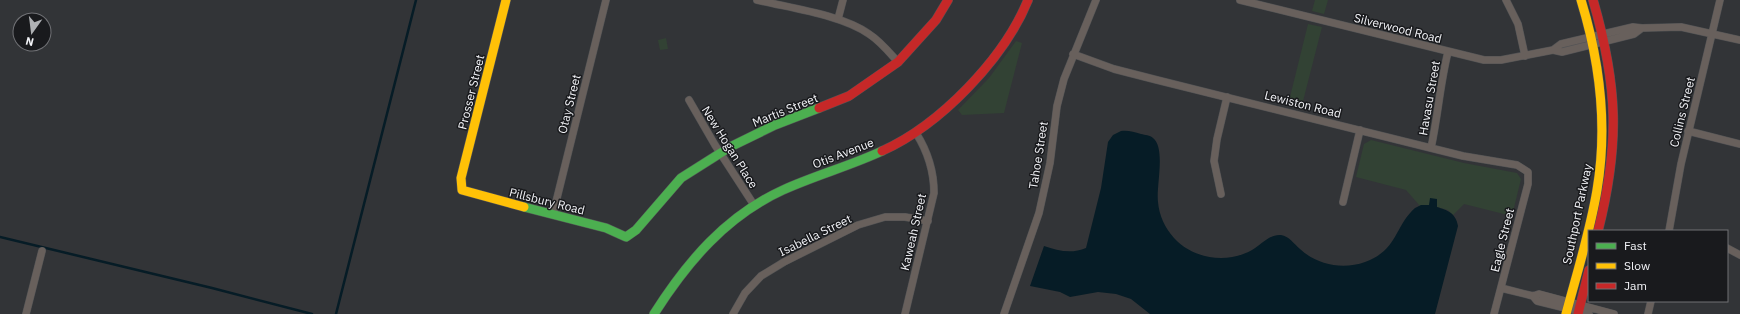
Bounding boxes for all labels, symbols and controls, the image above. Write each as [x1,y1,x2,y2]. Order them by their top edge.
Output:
street label: Silverwood Road [1353,10,1443,46]
north arrow [12,12,52,52]
text: N [24,34,35,49]
street label: Prosser Street [454,53,488,131]
street label: Havasu Street [1415,60,1443,136]
street label: Otay Street [554,73,584,135]
street label: Collins Street [1666,75,1698,149]
street label: Lewiston Road [1263,87,1343,121]
street label: Martis Street [750,90,820,130]
street label: New Hogan Place [699,103,762,191]
street label: Tahoe Street [1025,120,1051,190]
street label: Otis Avenue [810,134,876,172]
street label: Southport Parkway [1559,162,1595,266]
street label: Pillsbury Road [508,184,586,218]
street label: Kaweah Street [897,192,929,272]
street label: Eagle Street [1487,206,1517,274]
street label: Isabella Street [776,211,854,259]
legend [1588,230,1728,302]
text: Fast [1624,238,1647,253]
text: Slow [1624,258,1650,273]
text: Jam [1624,278,1647,293]

